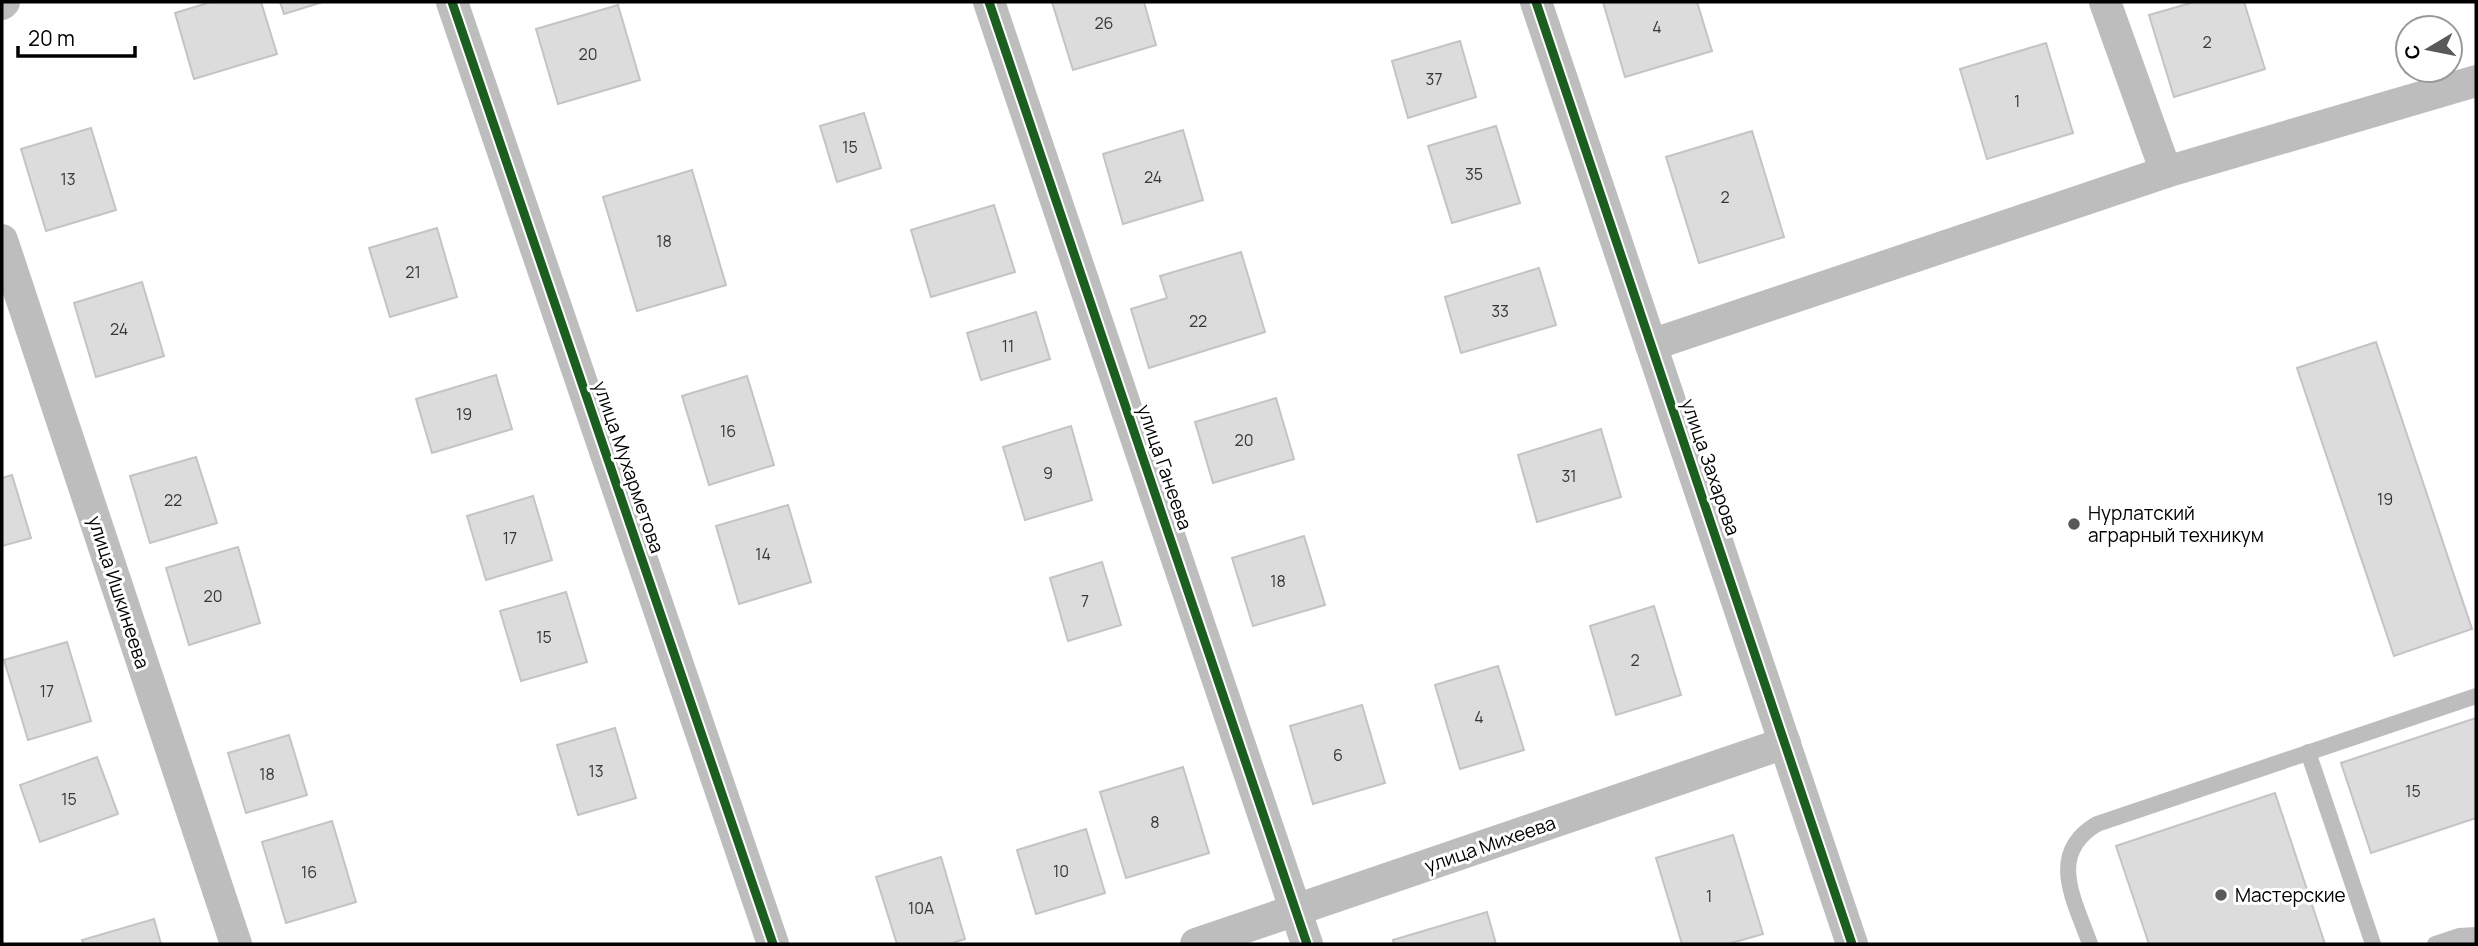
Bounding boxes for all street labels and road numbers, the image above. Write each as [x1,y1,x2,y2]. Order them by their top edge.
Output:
street label: улица Мухарметова [587,377,671,557]
street label: улица Захарова [1675,395,1747,539]
street label: улица Ганеева [1131,401,1199,533]
street label: улица Ишкинеева [82,512,156,672]
street label: улица Михеева [1421,809,1559,879]

